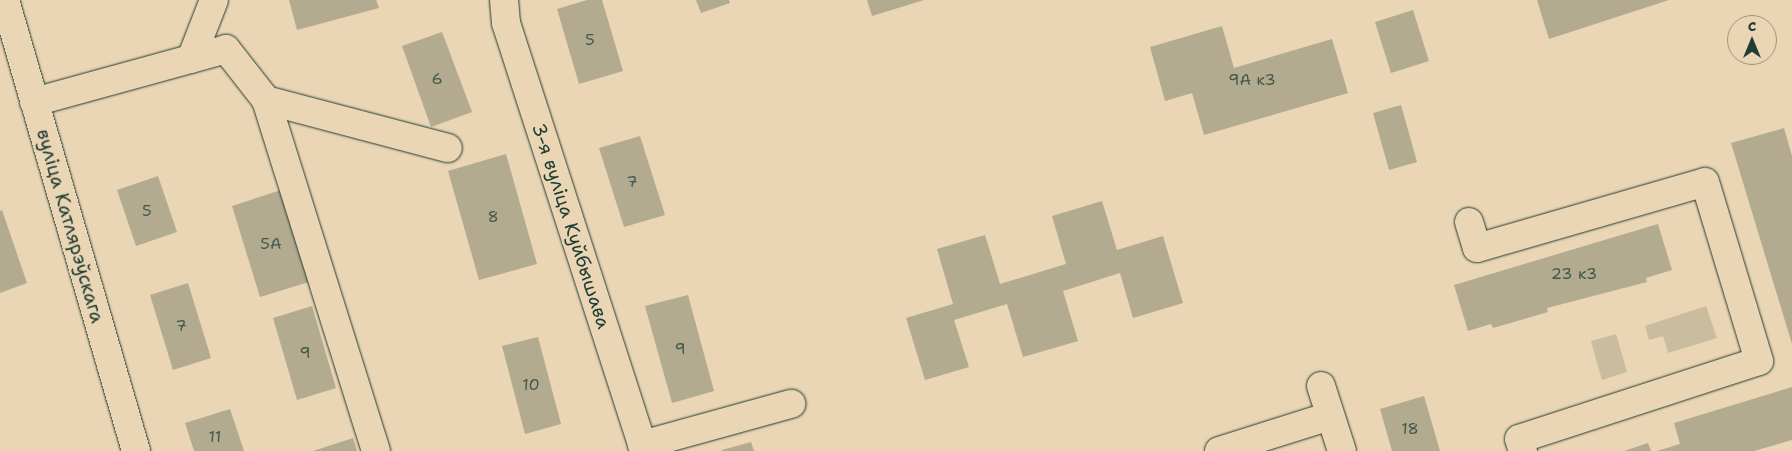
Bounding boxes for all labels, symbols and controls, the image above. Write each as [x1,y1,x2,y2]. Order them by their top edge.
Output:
north arrow [1727,15,1777,65]
text: С [1748,17,1756,35]
house number: 5 [585,30,595,50]
house number: 6 [431,69,443,89]
house number: 9А к3 [1228,70,1276,90]
street label: 3-я вуліца Куйбышава [527,120,615,332]
street label: вуліца Катлярэўскага [31,126,109,326]
house number: 7 [626,172,638,192]
house number: 5 [142,201,152,221]
house number: 8 [487,207,499,227]
house number: 5А [260,234,282,254]
house number: 23 к3 [1551,264,1597,284]
house number: 7 [175,316,187,336]
house number: 9 [674,339,686,359]
house number: 9 [299,343,311,363]
house number: 10 [522,375,540,395]
house number: 18 [1401,419,1419,439]
house number: 11 [209,427,221,447]

